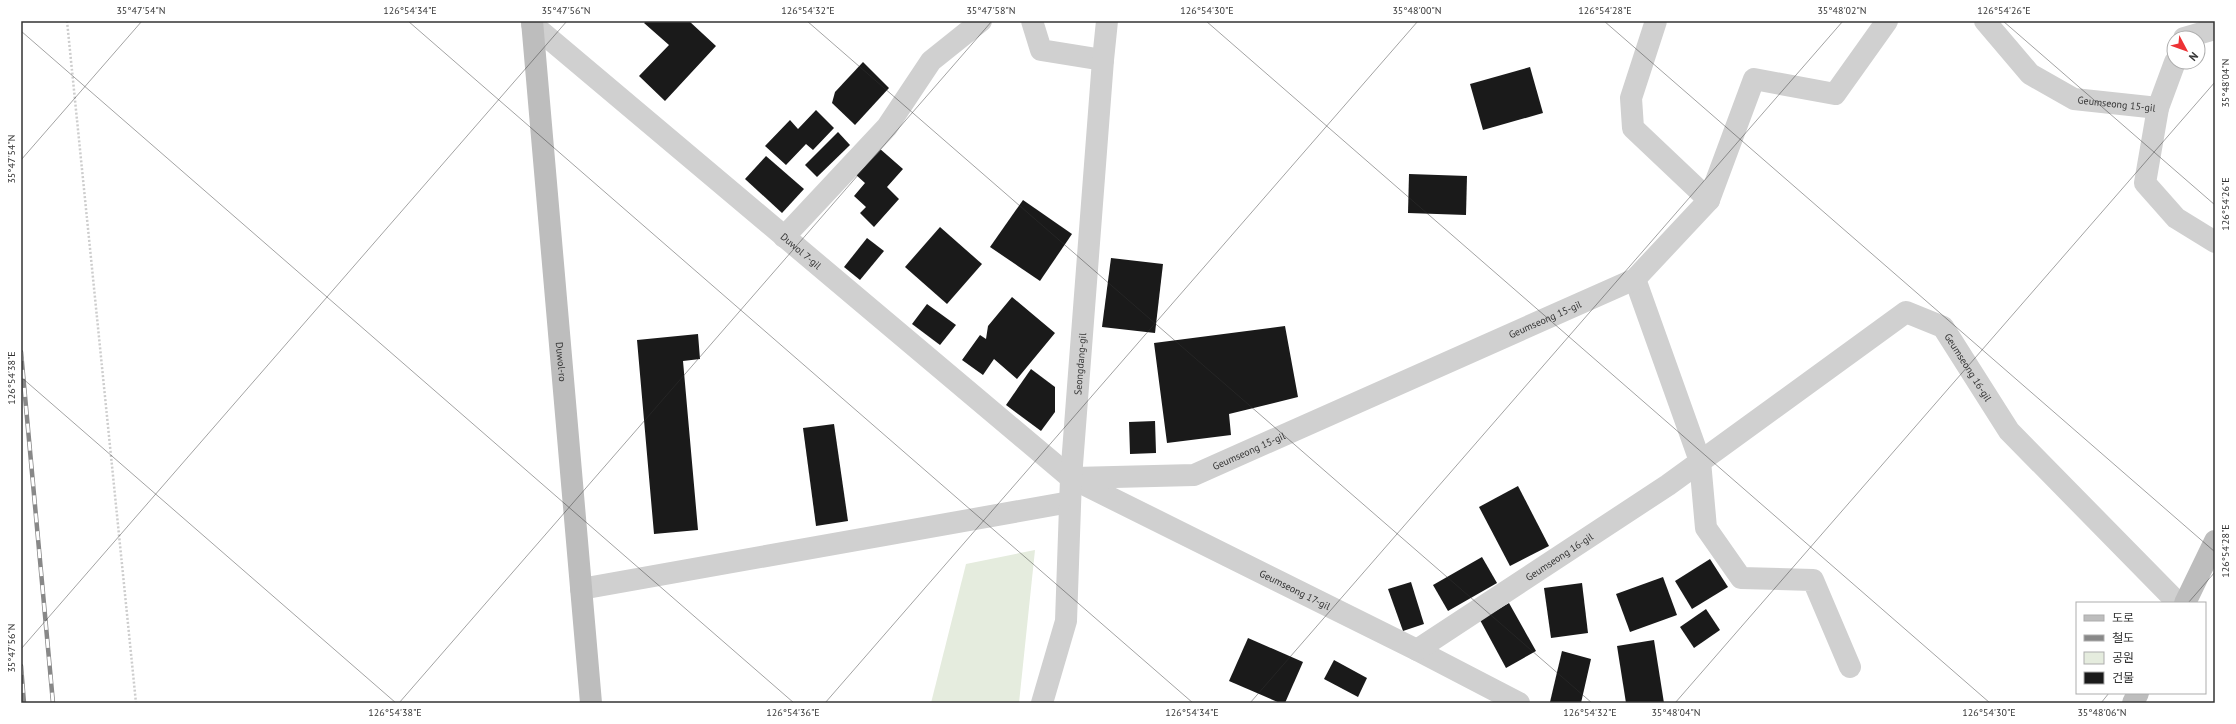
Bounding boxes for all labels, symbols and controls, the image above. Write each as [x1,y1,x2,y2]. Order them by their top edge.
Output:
text: 35°47'54"N [116,4,166,17]
text: 126°54'34"E [383,4,437,17]
text: 35°47'56"N [541,4,591,17]
text: 126°54'32"E [781,4,835,17]
text: 35°47'58"N [966,4,1016,17]
text: 126°54'30"E [1180,4,1234,17]
text: 35°48'00"N [1392,4,1442,17]
text: 126°54'28"E [1578,4,1632,17]
text: 35°48'02"N [1817,4,1867,17]
text: 126°54'26"E [1977,4,2031,17]
north arrow [2166,30,2206,70]
text: N [2186,49,2201,64]
text: 35°48'04"N [2219,58,2232,108]
street label: Geumseong 15-gil [2077,93,2156,114]
text: 35°47'54"N [5,134,18,184]
text: 126°54'26"E [2219,177,2232,231]
street label: Duwol 7-gil [778,230,824,272]
street label: Geumseong 15-gil [1506,297,1583,341]
street label: Geumseong 16-gil [1942,331,1995,404]
street label: Seongdang-gil [1071,332,1089,395]
street label: Duwol-ro [553,341,570,382]
text: 126°54'38"E [5,351,18,405]
street label: Geumseong 15-gil [1210,429,1287,472]
text: 126°54'28"E [2219,524,2232,578]
street label: Geumseong 16-gil [1523,530,1595,584]
street label: Geumseong 17-gil [1257,566,1333,613]
legend [2076,602,2206,694]
text: 도로 [2112,610,2134,625]
text: 35°47'56"N [5,623,18,673]
text: 철도 [2112,630,2134,645]
text: 공원 [2112,650,2134,665]
text: 건물 [2112,670,2134,685]
text: 126°54'38"E [368,706,422,719]
text: 126°54'36"E [766,706,820,719]
text: 126°54'34"E [1165,706,1219,719]
text: 126°54'32"E [1563,706,1617,719]
text: 35°48'04"N [1651,706,1701,719]
text: 126°54'30"E [1962,706,2016,719]
text: 35°48'06"N [2077,706,2127,719]

